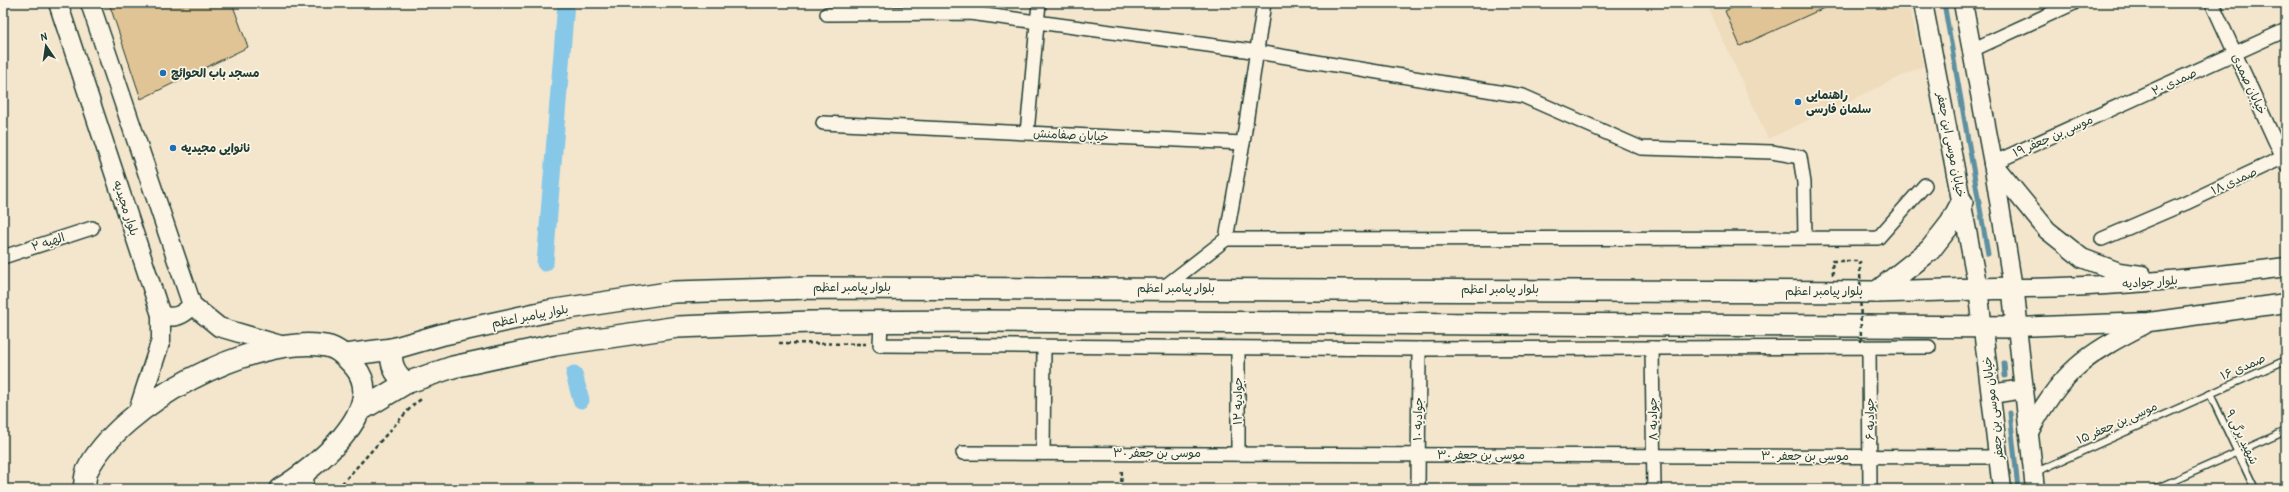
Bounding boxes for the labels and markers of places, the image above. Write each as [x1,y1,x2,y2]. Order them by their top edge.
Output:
place label: مسجد باب الحوائج [171,64,259,81]
marker: مسجد باب الحوائج [158,68,168,78]
place label: راهنمایی سلمان فارسی [1806,86,1871,117]
marker: راهنمایی سلمان فارسی [1793,97,1803,107]
place label: نانوایی مجیدیه [181,139,251,156]
marker: نانوایی مجیدیه [168,143,178,153]

